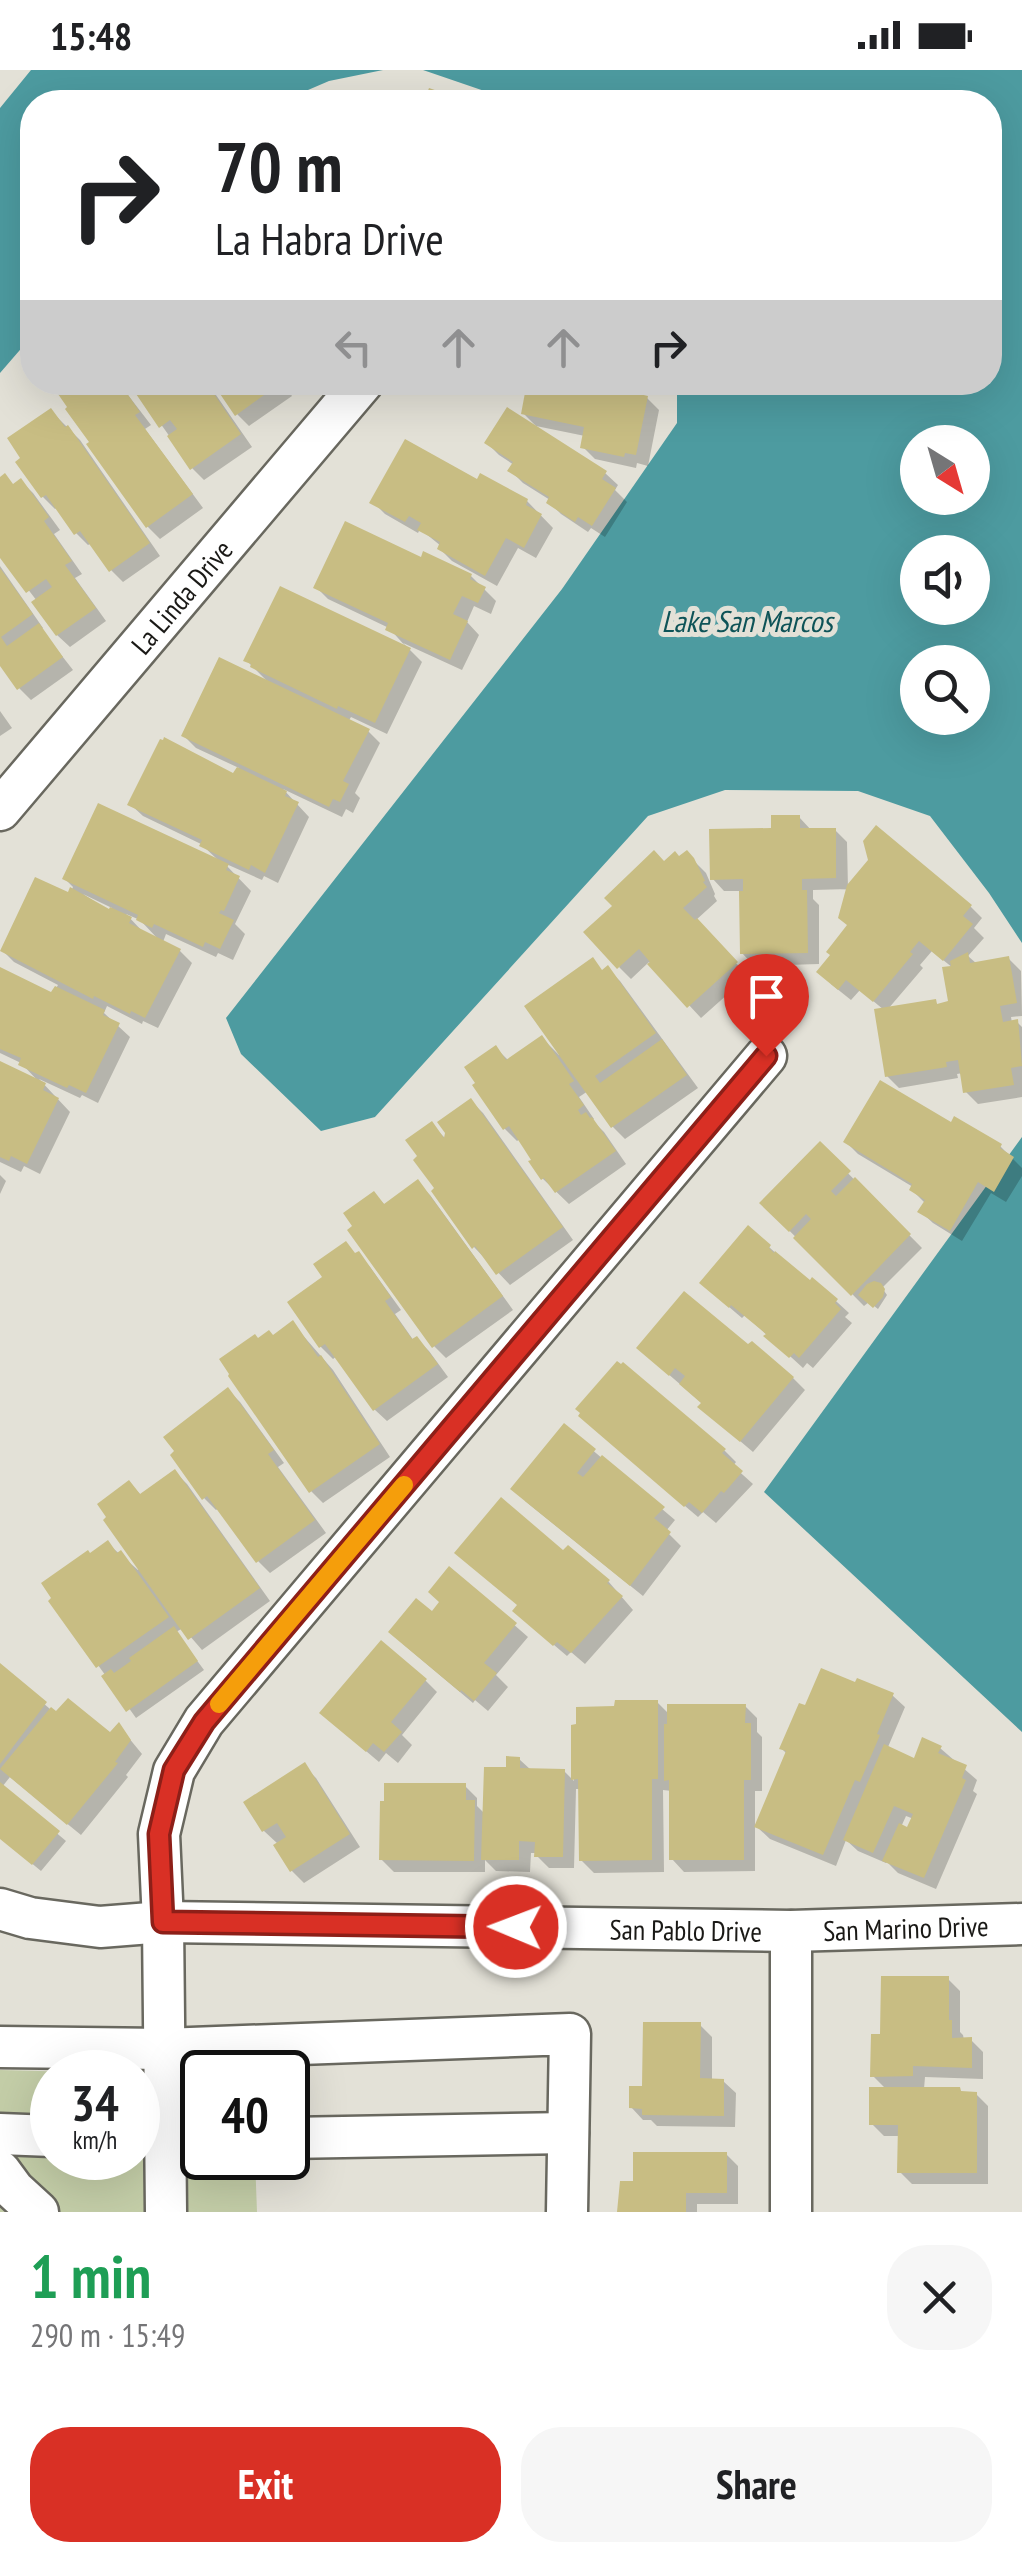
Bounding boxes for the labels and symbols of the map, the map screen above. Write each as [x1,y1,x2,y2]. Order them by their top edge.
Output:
north arrow [900,425,990,515]
street label: La Linda Drive [122,532,240,661]
water label: Lake San Marcos [661,601,835,640]
pin [724,954,809,1057]
position arrow [464,1875,568,1979]
street label: San Marino Drive [823,1907,989,1949]
street label: San Pablo Drive [610,1910,762,1949]
speed limit sign: 40 [180,2050,310,2180]

